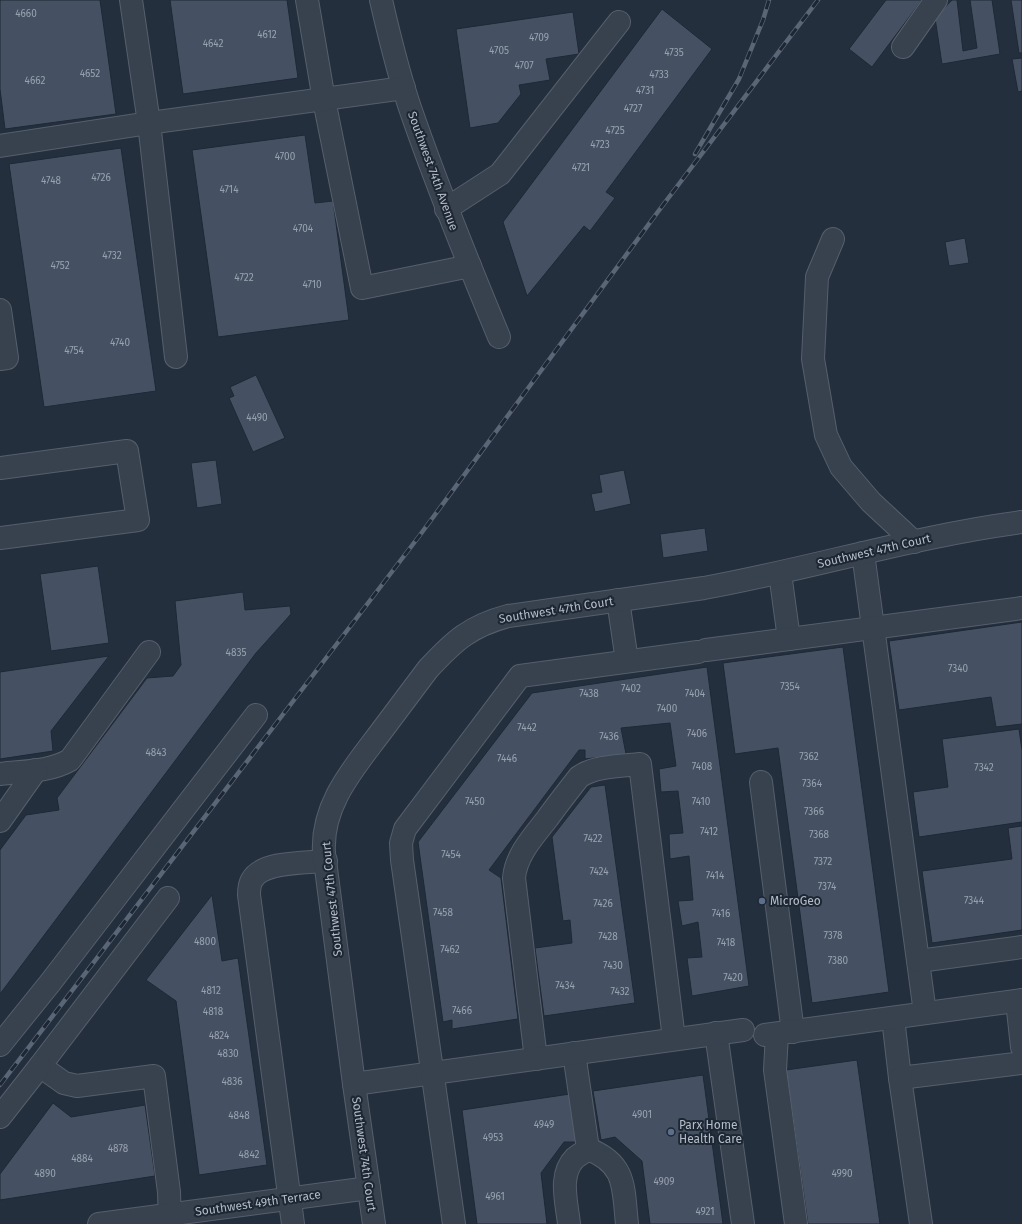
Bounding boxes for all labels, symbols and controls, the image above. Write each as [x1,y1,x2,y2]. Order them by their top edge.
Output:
house number: 4660 [15,8,37,20]
house number: 4612 [257,29,277,41]
house number: 4709 [529,32,549,44]
house number: 4642 [203,38,223,50]
house number: 4705 [489,45,509,57]
house number: 4735 [664,47,684,59]
house number: 4707 [514,60,534,72]
house number: 4652 [80,68,100,80]
house number: 4733 [649,69,669,81]
house number: 4662 [25,75,45,87]
house number: 4731 [636,85,654,97]
house number: 4727 [624,103,643,115]
street label: Southwest 74th Avenue [405,110,461,232]
house number: 4725 [605,125,625,137]
house number: 4723 [590,139,610,151]
house number: 4700 [275,151,296,163]
house number: 4721 [572,162,590,174]
house number: 4726 [91,172,111,184]
house number: 4748 [41,175,61,187]
house number: 4714 [220,184,239,196]
house number: 4704 [293,223,314,235]
house number: 4732 [102,250,122,262]
house number: 4752 [50,260,70,272]
house number: 4722 [234,272,254,284]
house number: 4710 [302,279,322,291]
house number: 4740 [110,337,130,349]
house number: 4754 [64,345,85,357]
house number: 4490 [246,412,268,424]
street label: Southwest 47th Court [816,531,933,571]
street label: Southwest 47th Court [498,594,615,626]
house number: 4835 [226,647,246,659]
house number: 7340 [948,663,969,675]
house number: 7354 [780,681,801,693]
house number: 7402 [621,683,641,695]
house number: 7438 [579,688,599,700]
house number: 7404 [685,688,706,700]
house number: 7400 [657,703,678,715]
house number: 7442 [517,722,537,734]
house number: 7406 [687,728,707,740]
house number: 7436 [599,731,619,743]
house number: 4843 [146,747,166,759]
house number: 7362 [799,751,819,763]
house number: 7446 [497,753,517,765]
house number: 7408 [692,761,713,773]
house number: 7342 [974,762,994,774]
house number: 7364 [802,778,823,790]
house number: 7450 [465,796,485,808]
house number: 7410 [692,796,711,808]
house number: 7366 [804,806,824,818]
house number: 7412 [700,826,718,838]
house number: 7368 [809,829,830,841]
house number: 7422 [583,833,603,845]
street label: Southwest 47th Court [319,840,345,957]
house number: 7454 [441,849,461,861]
house number: 7372 [814,856,832,868]
house number: 7424 [589,866,609,878]
house number: 7414 [706,870,725,882]
house number: 7374 [818,881,837,893]
place label: MicroGeo [770,894,821,908]
house number: 7344 [964,895,985,907]
marker: MicroGeo [757,896,767,906]
house number: 7426 [593,898,613,910]
house number: 7458 [433,907,453,919]
house number: 7416 [712,908,730,920]
house number: 7378 [823,930,843,942]
house number: 7428 [598,931,618,943]
house number: 4800 [194,936,216,948]
house number: 7418 [717,937,736,949]
house number: 7462 [440,944,460,956]
house number: 7380 [828,955,849,967]
house number: 7430 [603,960,623,972]
house number: 7420 [723,972,743,984]
house number: 7434 [555,980,575,992]
house number: 4812 [201,985,221,997]
house number: 7432 [610,986,630,998]
house number: 7466 [452,1005,472,1017]
house number: 4818 [203,1006,224,1018]
house number: 4824 [209,1030,230,1042]
house number: 4830 [217,1048,239,1060]
house number: 4836 [221,1076,243,1088]
street label: Southwest 74th Court [349,1096,379,1213]
house number: 4901 [632,1109,652,1121]
house number: 4848 [228,1110,250,1122]
place label: Parx Home Health Care [679,1118,742,1146]
house number: 4949 [534,1119,554,1131]
marker: Parx Home Health Care [666,1127,676,1137]
house number: 4953 [483,1132,503,1144]
house number: 4878 [108,1143,129,1155]
house number: 4842 [239,1149,259,1161]
house number: 4884 [71,1153,94,1165]
house number: 4890 [34,1168,56,1180]
house number: 4990 [831,1168,853,1180]
house number: 4909 [653,1176,675,1188]
street label: Southwest 49th Terrace [194,1187,322,1219]
house number: 4961 [485,1191,505,1203]
house number: 4921 [695,1206,715,1218]

